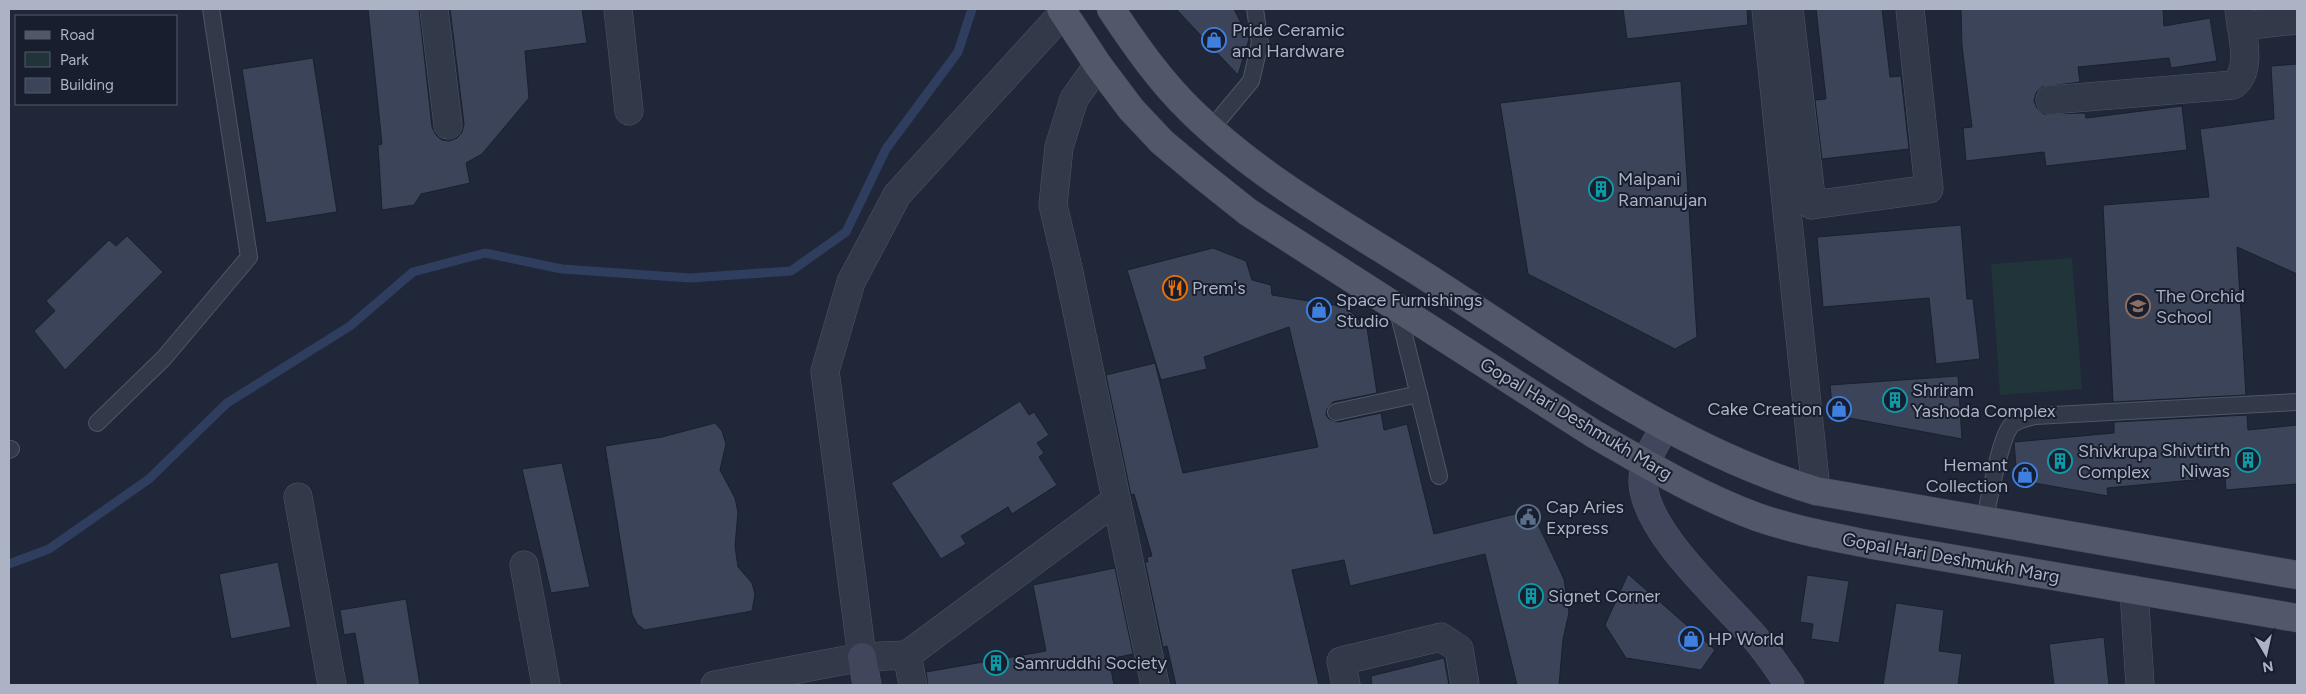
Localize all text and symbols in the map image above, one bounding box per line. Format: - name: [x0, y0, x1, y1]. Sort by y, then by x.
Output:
- legend: [15, 15, 178, 105]
- place label: Pride Ceramic and Hardware: [1232, 19, 1345, 62]
- text: Road: [60, 26, 95, 44]
- shop icon: Pride Ceramic and Hardware: [1201, 27, 1227, 53]
- text: Park: [60, 51, 89, 69]
- text: Building: [60, 76, 114, 94]
- place label: Malpani Ramanujan: [1618, 168, 1707, 211]
- building icon: Malpani Ramanujan: [1588, 176, 1614, 202]
- restaurant icon: Prem's: [1162, 275, 1188, 301]
- place label: Prem's: [1192, 277, 1246, 299]
- place label: The Orchid School: [2156, 285, 2245, 328]
- place label: Space Furnishings Studio: [1336, 289, 1482, 332]
- school or university icon: The Orchid School: [2125, 293, 2151, 319]
- shop icon: Space Furnishings Studio: [1306, 297, 1332, 323]
- street label: Gopal Hari Deshmukh Marg: [1476, 353, 1676, 485]
- place label: Shriram Yashoda Complex: [1912, 379, 2056, 422]
- building icon: Shriram Yashoda Complex: [1882, 387, 1908, 413]
- shop icon: Cake Creation: [1826, 396, 1852, 422]
- place label: Cake Creation: [1707, 398, 1822, 420]
- place label: Shivtirth Niwas: [2161, 439, 2230, 482]
- place label: Shivkrupa Complex: [2078, 440, 2157, 483]
- building icon: Shivtirth Niwas: [2235, 447, 2261, 473]
- building icon: Shivkrupa Complex: [2047, 448, 2073, 474]
- place label: Hemant Collection: [1926, 454, 2008, 497]
- shop icon: Hemant Collection: [2012, 462, 2038, 488]
- place label: Cap Aries Express: [1546, 496, 1624, 539]
- public building icon: Cap Aries Express: [1515, 504, 1541, 530]
- street label: Gopal Hari Deshmukh Marg: [1841, 528, 2061, 588]
- building icon: Signet Corner: [1518, 583, 1544, 609]
- place label: Signet Corner: [1548, 585, 1660, 607]
- shop icon: HP World: [1678, 626, 1704, 652]
- place label: HP World: [1708, 628, 1784, 650]
- north arrow: [2241, 629, 2291, 679]
- building icon: Samruddhi Society: [983, 650, 1009, 676]
- place label: Samruddhi Society: [1014, 652, 1167, 674]
- text: N: [2261, 657, 2275, 676]

